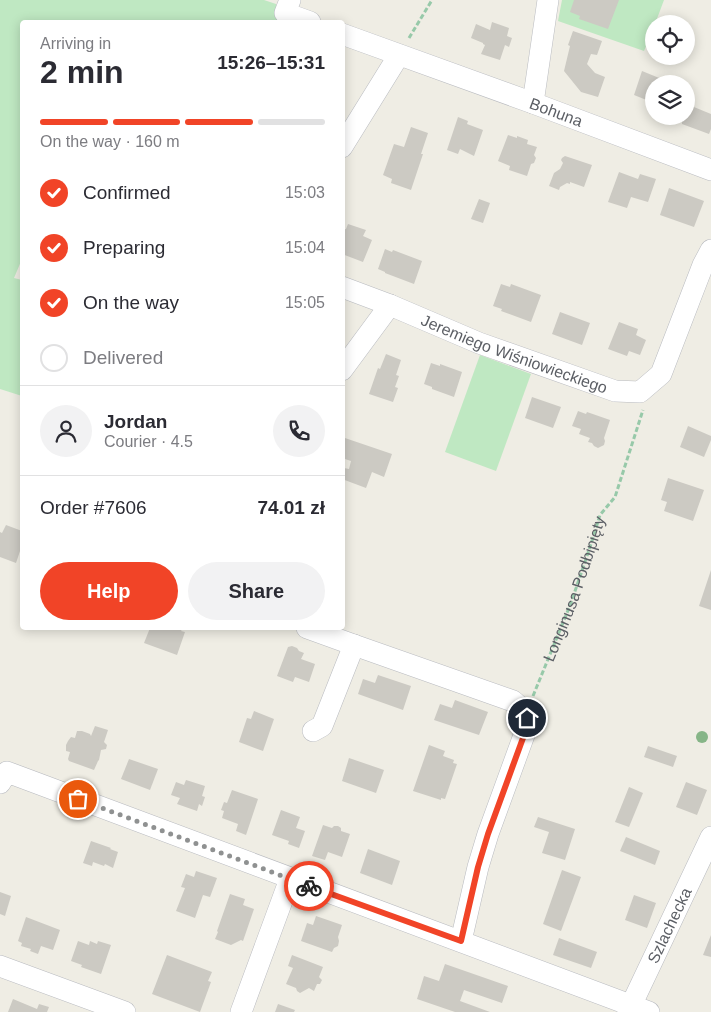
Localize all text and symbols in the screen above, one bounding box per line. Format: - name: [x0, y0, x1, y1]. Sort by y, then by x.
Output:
- map controls: [645, 15, 695, 125]
- button: locate: [645, 15, 695, 65]
- text: Arriving in: [40, 35, 111, 52]
- text: 15:26–15:31: [217, 52, 325, 73]
- text: 2 min: [40, 54, 124, 90]
- button: layers: [645, 75, 695, 125]
- street label: Bohuna: [527, 94, 585, 129]
- text: On the way · 160 m: [40, 133, 180, 150]
- icon: check: [40, 179, 68, 207]
- text: Confirmed: [83, 182, 171, 203]
- text: 15:03: [285, 184, 325, 201]
- icon: check: [40, 234, 68, 262]
- text: Preparing: [83, 237, 165, 258]
- text: 15:04: [285, 239, 325, 256]
- icon: check: [40, 289, 68, 317]
- text: On the way: [83, 292, 179, 313]
- text: 15:05: [285, 294, 325, 311]
- street label: Jeremiego Wiśniowieckiego: [419, 311, 610, 396]
- text: Delivered: [83, 347, 163, 368]
- button: person: [40, 405, 92, 457]
- button: phone: [273, 405, 325, 457]
- text: Jordan: [104, 411, 167, 432]
- text: Courier · 4.5: [104, 433, 193, 450]
- text: Order #7606: [40, 497, 147, 518]
- text: 74.01 zł: [257, 497, 325, 518]
- street label: Longinusa Podbipięty: [540, 514, 608, 664]
- button: Help: [40, 562, 178, 620]
- button: Share: [188, 562, 325, 620]
- pin: [506, 697, 548, 739]
- icon: home: [513, 704, 541, 732]
- pin: [57, 778, 99, 820]
- icon: bag: [64, 785, 92, 813]
- courier: [284, 861, 334, 911]
- icon: bike: [295, 872, 323, 900]
- street label: Szlachecka: [644, 885, 694, 966]

